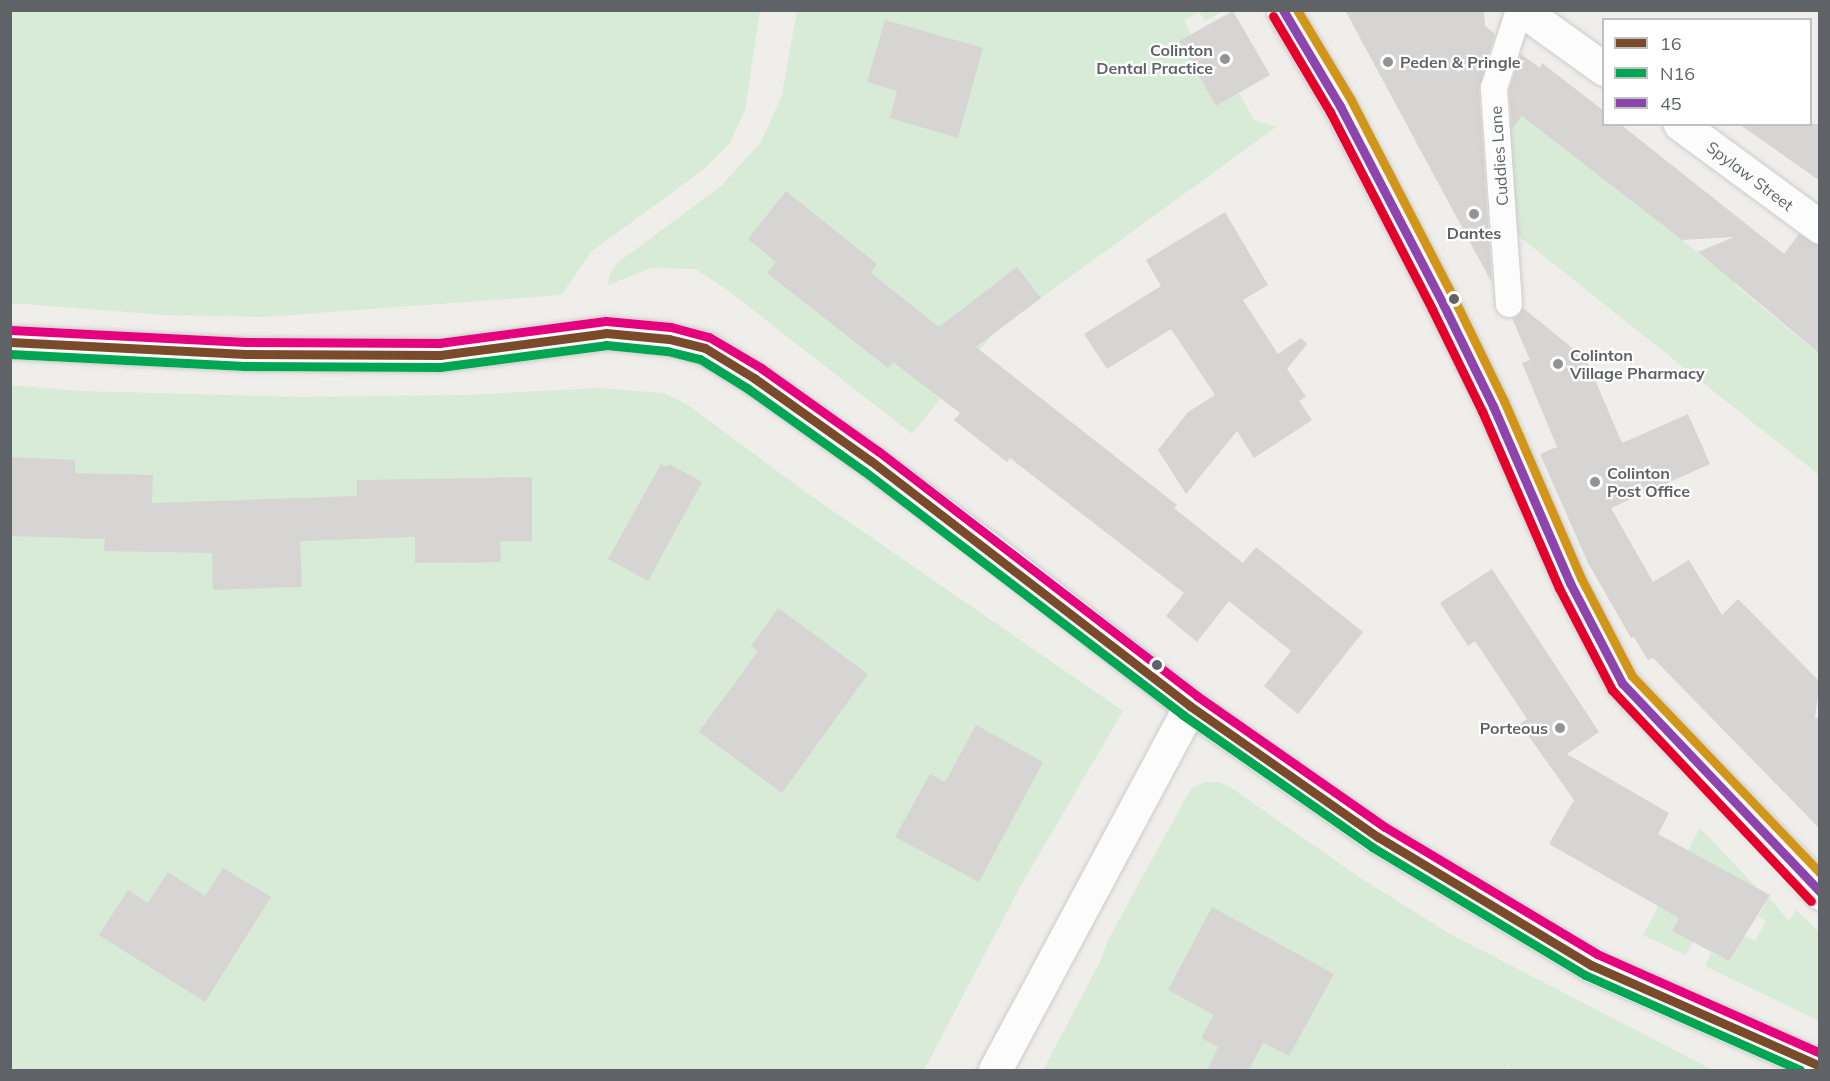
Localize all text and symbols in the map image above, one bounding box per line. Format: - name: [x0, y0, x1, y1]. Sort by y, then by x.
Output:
- legend: [1602, 18, 1812, 126]
- text: 16: [1660, 32, 1682, 55]
- place label: Colinton Dental Practice: [1096, 40, 1213, 78]
- marker: Colinton Dental Practice: [1218, 52, 1232, 66]
- place label: Peden & Pringle: [1400, 52, 1521, 72]
- marker: Peden & Pringle: [1381, 55, 1395, 69]
- text: N16: [1660, 62, 1695, 85]
- text: 45: [1660, 92, 1682, 115]
- street label: Cuddies Lane: [1486, 105, 1512, 207]
- street label: Spylaw Street: [1703, 137, 1797, 215]
- marker: Dantes: [1467, 207, 1481, 221]
- place label: Dantes: [1447, 223, 1501, 243]
- unlabelled marker: [1448, 293, 1460, 305]
- place label: Colinton Village Pharmacy: [1570, 345, 1705, 383]
- marker: Colinton Village Pharmacy: [1551, 357, 1565, 371]
- place label: Colinton Post Office: [1607, 463, 1690, 501]
- marker: Colinton Post Office: [1588, 475, 1602, 489]
- unlabelled marker: [1151, 659, 1163, 671]
- place label: Porteous: [1480, 718, 1548, 738]
- marker: Porteous: [1553, 721, 1567, 735]

